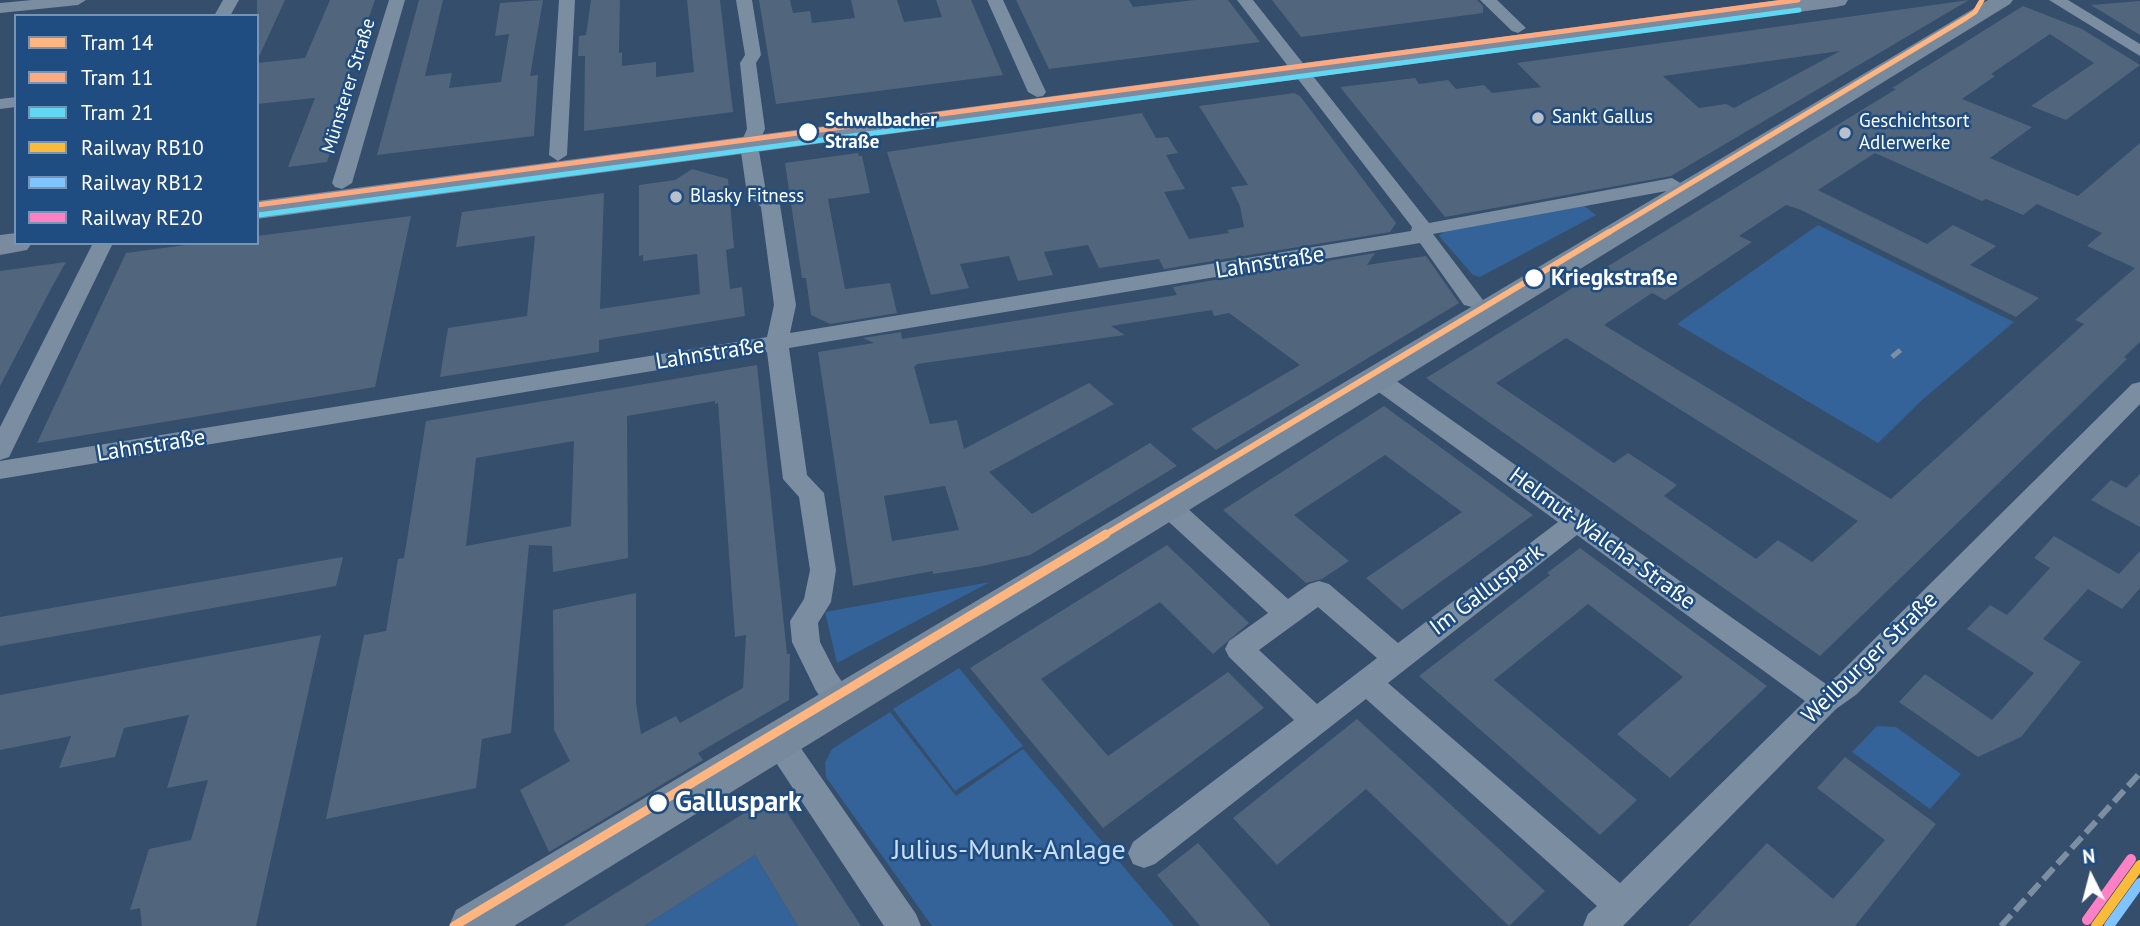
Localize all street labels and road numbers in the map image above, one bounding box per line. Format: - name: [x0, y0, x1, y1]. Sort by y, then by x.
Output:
- street label: Münsterer Straße: [318, 15, 380, 157]
- street label: Lahnstraße: [1214, 241, 1326, 285]
- street label: Lahnstraße: [654, 332, 766, 376]
- street label: Lahnstraße: [95, 424, 207, 468]
- street label: Helmut-Walcha-Straße: [1503, 462, 1701, 616]
- street label: Im Galluspark: [1425, 538, 1549, 642]
- street label: Weilburger Straße: [1796, 586, 1944, 730]

